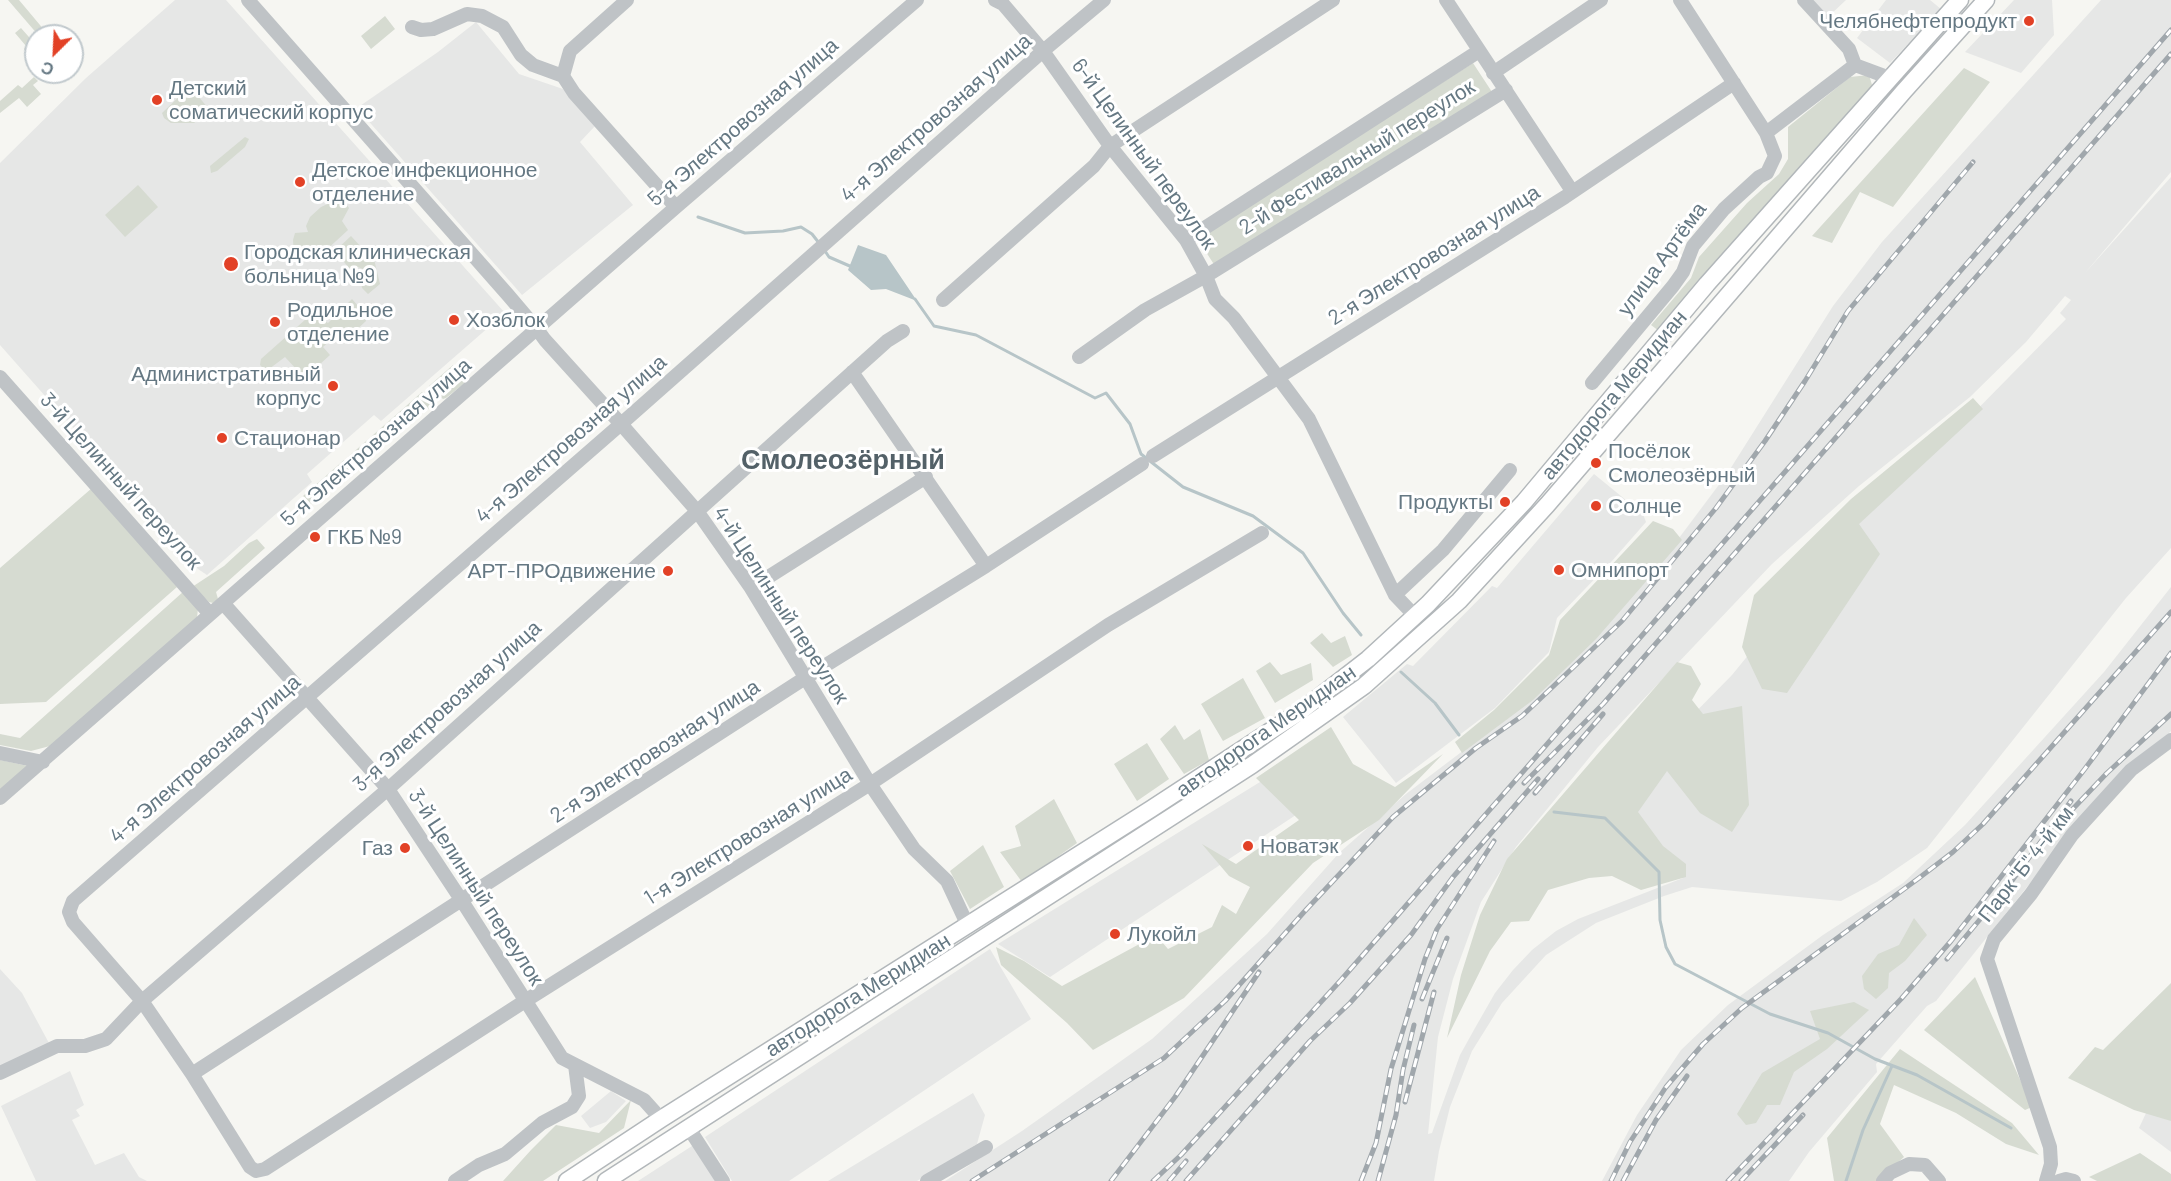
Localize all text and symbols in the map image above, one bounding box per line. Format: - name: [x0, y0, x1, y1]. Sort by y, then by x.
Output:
- place label: Челябнефтепродукт: [1819, 8, 2017, 34]
- marker: Челябнефтепродукт: [2022, 14, 2036, 28]
- north arrow: [24, 24, 84, 84]
- street label: 4-я Электровозная улица: [835, 28, 1037, 208]
- street label: 5-я Электровозная улица: [643, 32, 843, 212]
- street label: 6-й Целинный переулок: [1066, 54, 1222, 254]
- text: С: [38, 58, 56, 80]
- street label: 2-й Фестивальный переулок: [1235, 74, 1479, 240]
- place label: Детский соматический корпус: [169, 75, 373, 125]
- marker: Детский соматический корпус: [150, 93, 164, 107]
- place label: Детское инфекционное отделение: [312, 157, 538, 207]
- marker: Детское инфекционное отделение: [293, 175, 307, 189]
- street label: 2-я Электровозная улица: [1324, 180, 1544, 330]
- street label: улица Артёма: [1612, 197, 1712, 321]
- place label: Городская клиническая больница №9: [244, 239, 471, 289]
- marker: Городская клиническая больница №9: [222, 255, 240, 273]
- place label: Родильное отделение: [287, 297, 393, 347]
- street label: автодорога Меридиан: [1536, 305, 1692, 485]
- place label: Хозблок: [466, 307, 545, 333]
- marker: Хозблок: [447, 313, 461, 327]
- marker: Родильное отделение: [268, 315, 282, 329]
- street label: 4-я Электровозная улица: [470, 349, 672, 529]
- street label: 5-я Электровозная улица: [276, 352, 476, 532]
- place label: Административный корпус: [131, 361, 321, 411]
- marker: Административный корпус: [326, 379, 340, 393]
- street label: 3-й Целинный переулок: [35, 387, 207, 575]
- place label: Стационар: [234, 425, 341, 451]
- marker: Стационар: [215, 431, 229, 445]
- place label: Посёлок Смолеозёрный: [1608, 438, 1756, 488]
- district label: Смолеозёрный: [741, 444, 945, 476]
- marker: Посёлок Смолеозёрный: [1589, 456, 1603, 470]
- place label: Продукты: [1398, 489, 1493, 515]
- place label: Солнце: [1608, 493, 1682, 519]
- marker: Продукты: [1498, 495, 1512, 509]
- marker: Солнце: [1589, 499, 1603, 513]
- street label: 4-й Целинный переулок: [708, 502, 854, 708]
- place label: ГКБ №9: [327, 524, 402, 550]
- marker: ГКБ №9: [308, 530, 322, 544]
- place label: Омнипорт: [1571, 557, 1669, 583]
- place label: АРТ-ПРОдвижение: [467, 558, 656, 584]
- marker: Омнипорт: [1552, 563, 1566, 577]
- marker: АРТ-ПРОдвижение: [661, 564, 675, 578]
- street label: 3-я Электровозная улица: [348, 615, 546, 797]
- street label: автодорога Меридиан: [1171, 659, 1361, 803]
- street label: 4-я Электровозная улица: [104, 669, 306, 849]
- street label: 2-я Электровозная улица: [546, 674, 764, 828]
- street label: 1-я Электровозная улица: [639, 762, 857, 910]
- street label: 3-й Целинный переулок: [403, 784, 549, 990]
- street label: Парк "Б" 4-й км: [1973, 801, 2079, 927]
- place label: Новатэк: [1260, 833, 1339, 859]
- place label: Газ: [362, 835, 393, 861]
- marker: Новатэк: [1241, 839, 1255, 853]
- marker: Газ: [398, 841, 412, 855]
- place label: Лукойл: [1127, 921, 1197, 947]
- marker: Лукойл: [1108, 927, 1122, 941]
- street label: автодорога Меридиан: [761, 928, 955, 1062]

